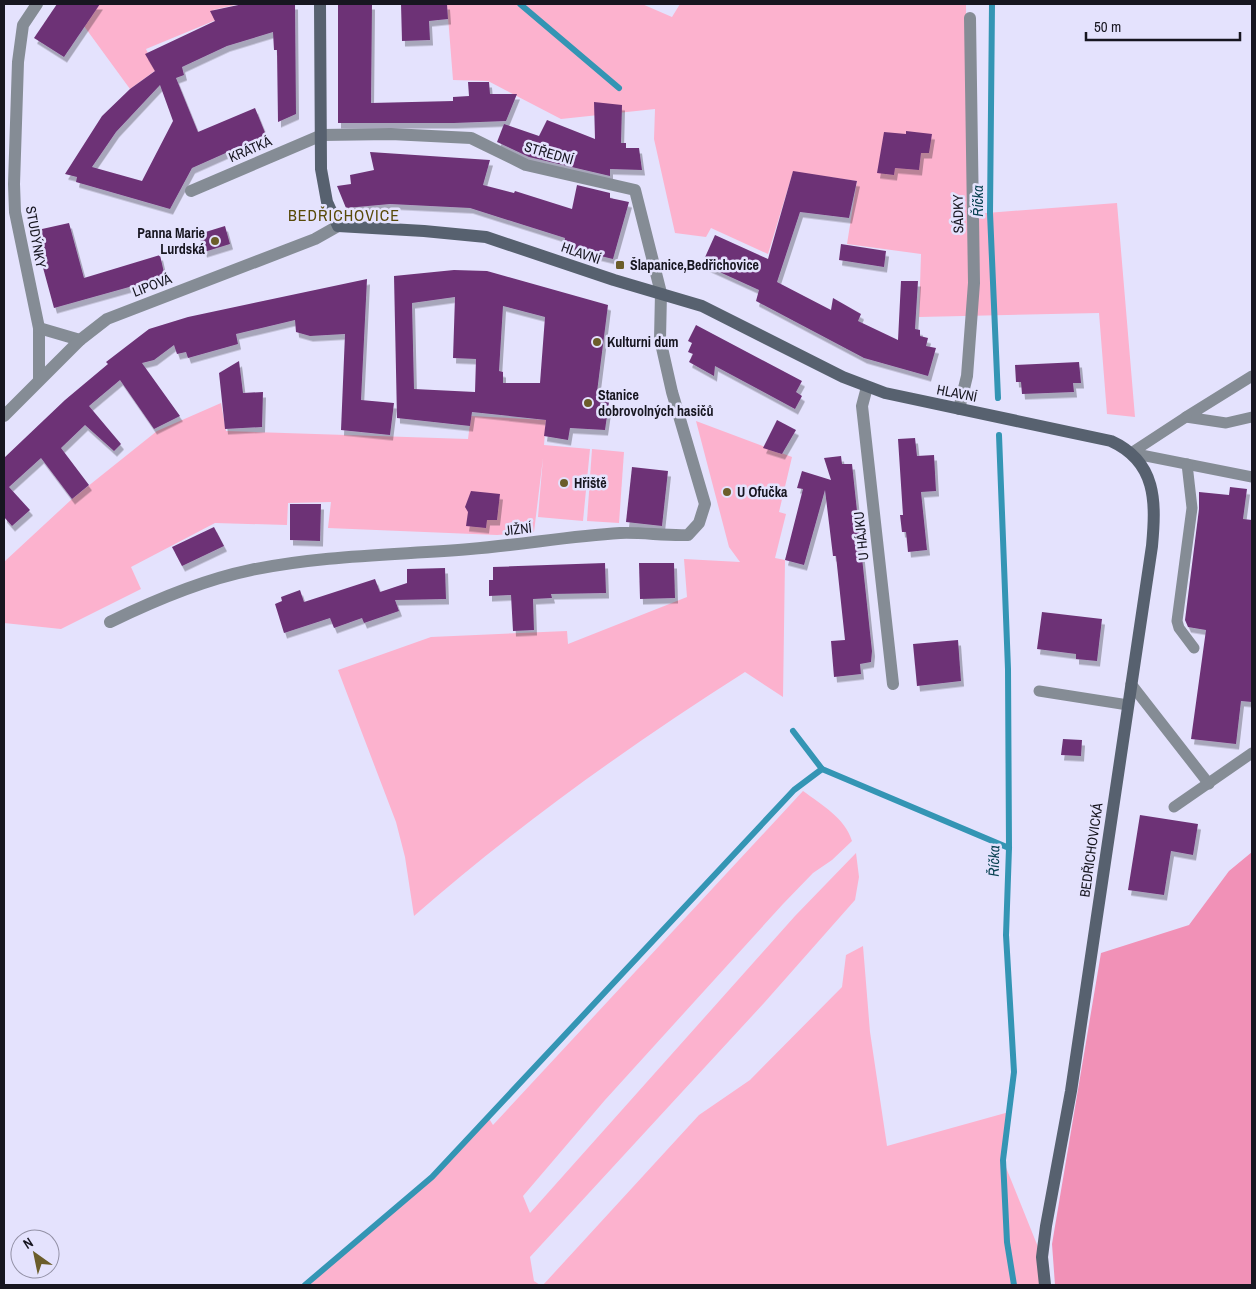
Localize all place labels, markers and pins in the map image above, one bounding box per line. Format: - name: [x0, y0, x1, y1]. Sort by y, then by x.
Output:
- place label: Panna Marie Lurdská: [137, 224, 206, 258]
- marker: Panna Marie Lurdská: [209, 235, 221, 247]
- place label: Šlapanice,Bedřichovice: [630, 256, 759, 274]
- marker: Šlapanice,Bedřichovice: [614, 259, 626, 271]
- place label: Kulturni dum: [607, 333, 678, 351]
- marker: Kulturni dum: [591, 336, 603, 348]
- place label: Stanice dobrovolných hasičů: [598, 386, 713, 420]
- marker: Stanice dobrovolných hasičů: [582, 397, 594, 409]
- place label: Hřiště: [574, 474, 607, 492]
- marker: Hřiště: [558, 477, 570, 489]
- place label: U Ofučka: [737, 483, 788, 501]
- marker: U Ofučka: [721, 486, 733, 498]

